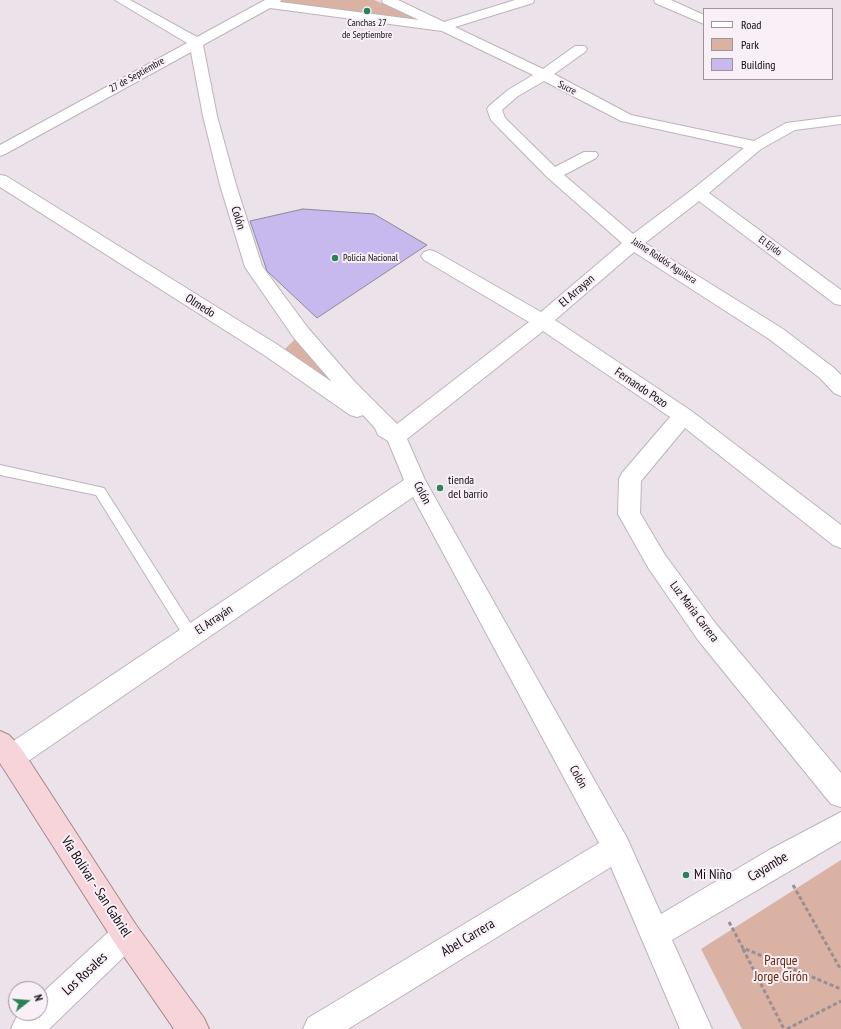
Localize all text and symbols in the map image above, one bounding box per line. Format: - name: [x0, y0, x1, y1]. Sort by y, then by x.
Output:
- marker: Canchas 27 de Septiembre: [362, 6, 372, 16]
- legend: [703, 8, 833, 80]
- place label: Canchas 27 de Septiembre: [342, 17, 392, 40]
- text: Road: [741, 17, 761, 32]
- text: Park: [741, 37, 759, 52]
- street label: 27 de Septiembre: [107, 55, 167, 95]
- text: Building: [741, 57, 776, 72]
- street label: Sucre: [556, 78, 578, 98]
- street label: Colón: [228, 205, 248, 231]
- street label: El Ejido: [756, 234, 784, 258]
- street label: Jaime Roldós Aguilera: [629, 235, 699, 287]
- place label: Policia Nacional: [343, 252, 398, 264]
- marker: Policia Nacional: [330, 253, 340, 263]
- street label: El Arrayan: [556, 272, 598, 310]
- street label: Olmedo: [182, 291, 218, 321]
- street label: Fernando Pozo: [612, 365, 670, 411]
- place label: tienda del barrio: [448, 474, 488, 502]
- street label: Colón: [410, 479, 434, 507]
- marker: tienda del barrio: [435, 483, 445, 493]
- street label: Luz María Carrera: [666, 579, 722, 645]
- street label: El Arrayán: [193, 602, 235, 638]
- street label: Colón: [566, 763, 590, 791]
- street label: Vía Bolívar - San Gabriel: [57, 834, 135, 940]
- street label: Cayambe: [745, 849, 791, 885]
- place label: Mi Niño: [694, 867, 732, 883]
- marker: Mi Niño: [681, 870, 691, 880]
- street label: Abel Carrera: [438, 915, 498, 961]
- street label: Los Rosales: [59, 949, 111, 999]
- park label: Parque Jorge Girón: [754, 953, 808, 986]
- north arrow: [8, 981, 48, 1021]
- text: N: [31, 993, 46, 1003]

